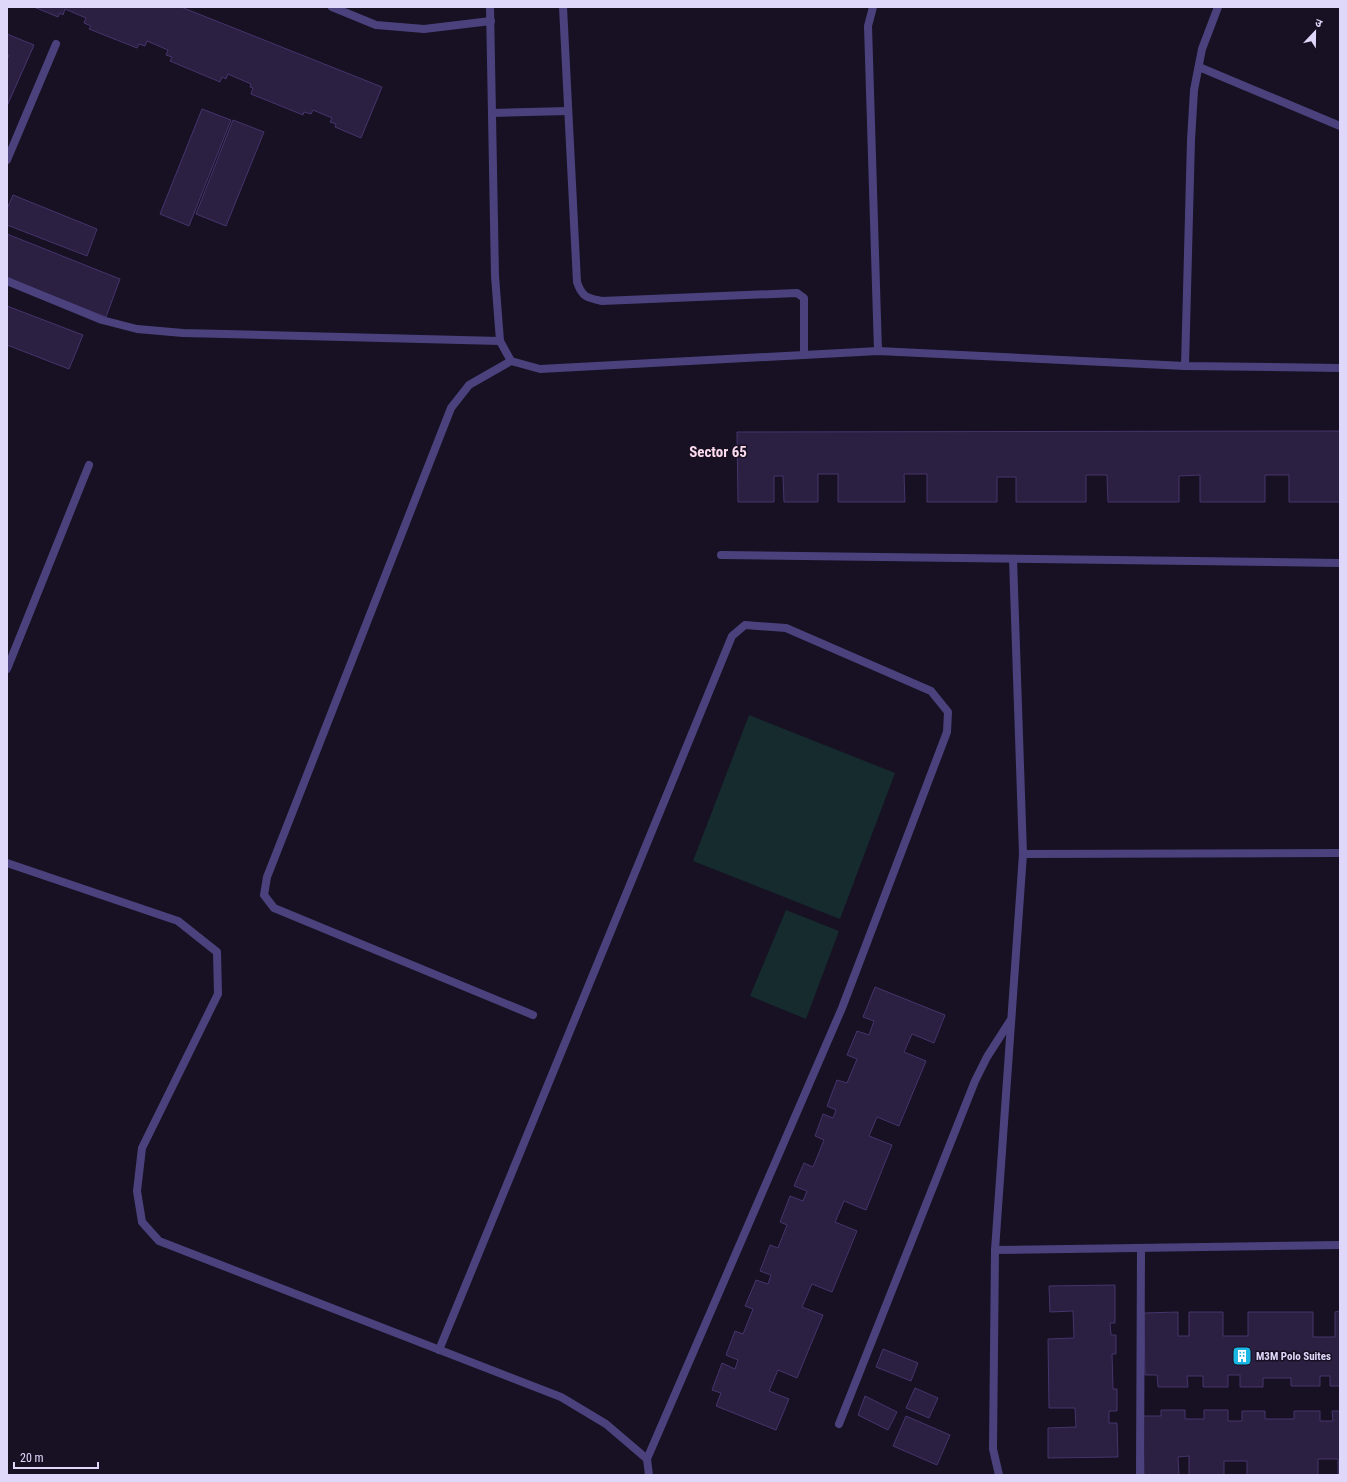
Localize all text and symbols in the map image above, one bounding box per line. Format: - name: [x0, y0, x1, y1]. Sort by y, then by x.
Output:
- north arrow: [1295, 12, 1335, 52]
- text: उ: [1313, 16, 1324, 31]
- district label: Sector 65: [689, 443, 747, 461]
- building icon: M3M Polo Suites: [1231, 1345, 1253, 1367]
- place label: M3M Polo Suites: [1256, 1350, 1331, 1363]
- scale bar: [14, 1444, 98, 1470]
- text: 20 m: [20, 1451, 44, 1465]

